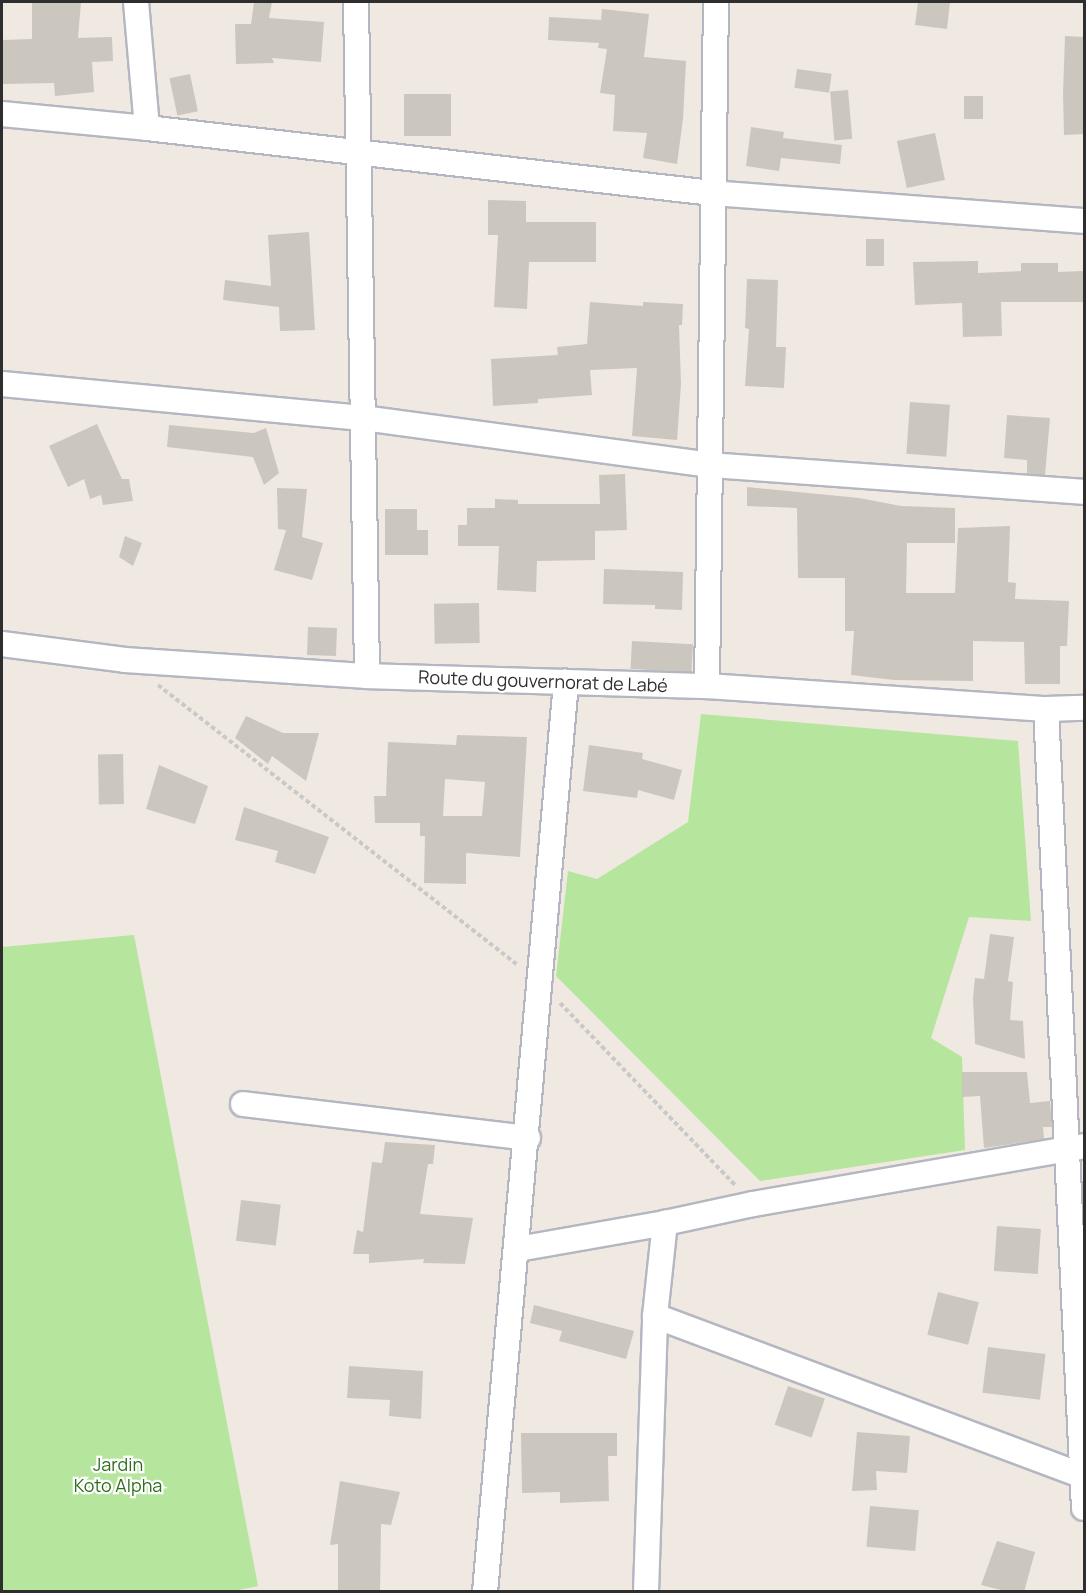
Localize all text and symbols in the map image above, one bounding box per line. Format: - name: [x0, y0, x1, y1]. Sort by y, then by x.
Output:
- street label: Route du gouvernorat de Labé: [418, 666, 668, 696]
- park label: Jardin Koto Alpha: [74, 1454, 162, 1496]

